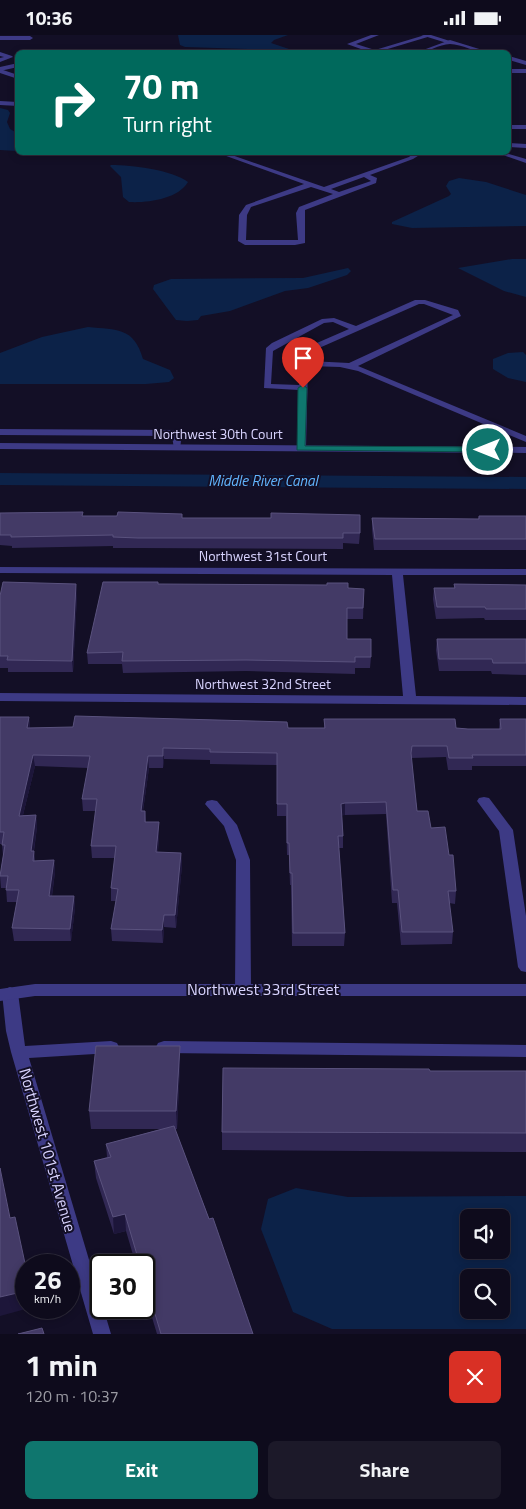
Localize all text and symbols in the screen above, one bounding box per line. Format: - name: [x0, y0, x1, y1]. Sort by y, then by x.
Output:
- text: 10:36: [25, 3, 72, 32]
- text: 70 m: [123, 59, 199, 113]
- icon: right: [40, 70, 105, 135]
- text: Turn right: [123, 107, 212, 141]
- pin: [282, 337, 324, 388]
- icon: arrive: [289, 344, 317, 372]
- street label: Northwest 30th Court: [153, 423, 283, 444]
- position arrow: [461, 423, 513, 475]
- water label: Middle River Canal: [208, 469, 320, 492]
- street label: Northwest 31st Court: [199, 545, 327, 566]
- street label: Northwest 32nd Street: [195, 673, 331, 694]
- street label: Northwest 33rd Street: [187, 977, 339, 1001]
- street label: Northwest 101st Avenue: [13, 1065, 83, 1235]
- map controls: [460, 1209, 510, 1319]
- button: sound: [460, 1209, 510, 1259]
- speed limit sign: 30: [90, 1254, 155, 1319]
- text: 26: [33, 1261, 62, 1299]
- button: search: [460, 1269, 510, 1319]
- text: km/h: [34, 1289, 61, 1308]
- text: 1 min: [25, 1342, 98, 1388]
- button: close: [449, 1351, 501, 1403]
- text: 120 m · 10:37: [25, 1384, 119, 1408]
- button: Exit: [25, 1441, 258, 1499]
- button: Share: [268, 1441, 501, 1499]

